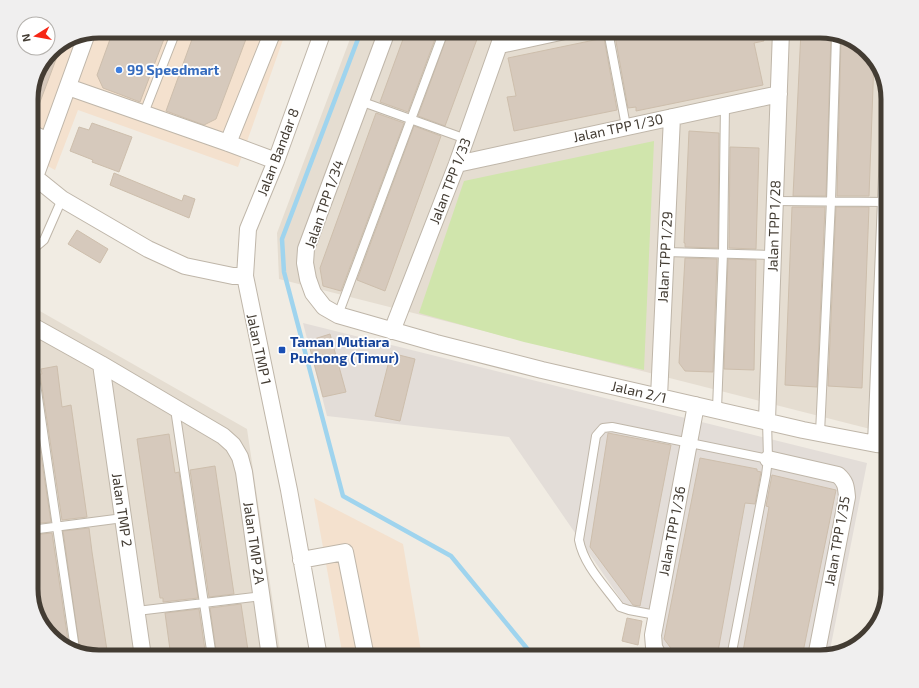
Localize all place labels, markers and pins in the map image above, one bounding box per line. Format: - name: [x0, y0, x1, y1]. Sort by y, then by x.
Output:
- place label: 99 Speedmart: [127, 61, 220, 78]
- marker: 99 Speedmart: [114, 65, 124, 75]
- place label: Taman Mutiara Puchong (Timur): [290, 333, 399, 366]
- marker: Taman Mutiara Puchong (Timur): [277, 345, 287, 355]

